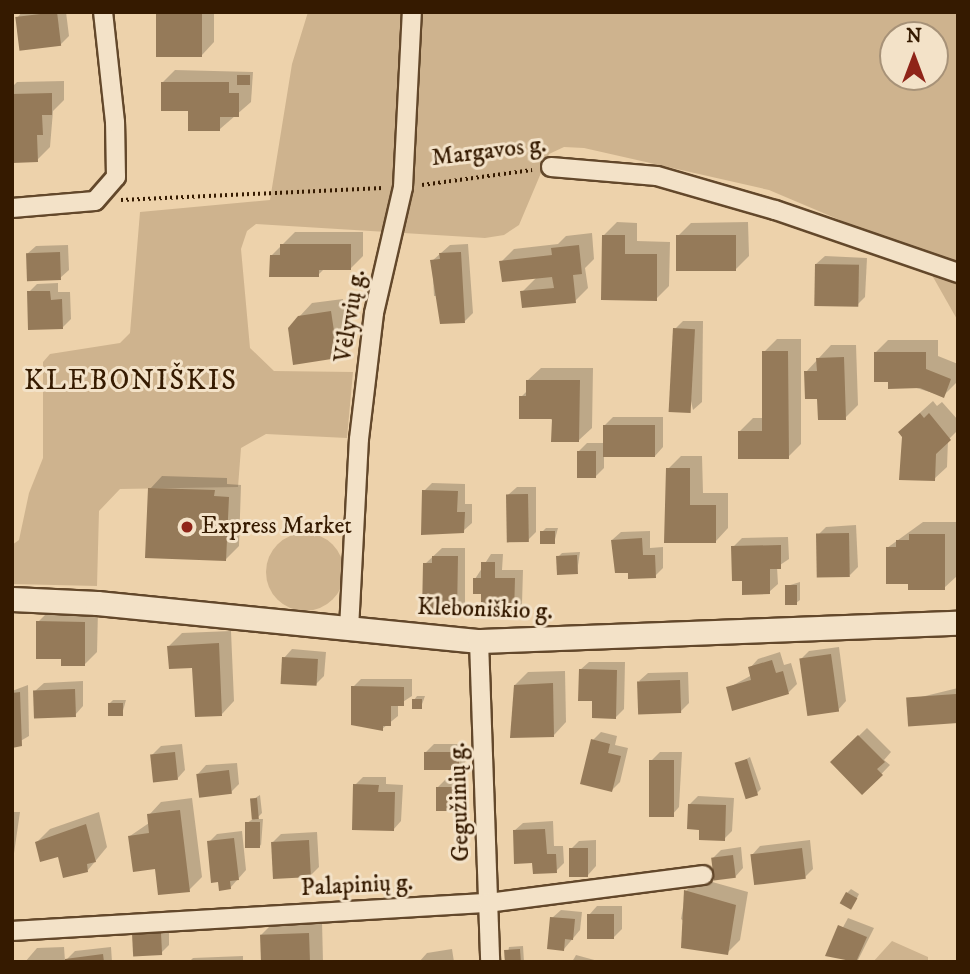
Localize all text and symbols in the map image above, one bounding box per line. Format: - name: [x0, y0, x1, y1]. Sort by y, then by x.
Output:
- north arrow: [879, 21, 949, 91]
- text: N: [906, 25, 922, 48]
- street label: Margavos g.: [430, 131, 548, 173]
- street label: Vėlyvių g.: [329, 267, 373, 365]
- district label: KLEBONIŠKIS: [25, 364, 237, 398]
- place label: Express Market: [201, 513, 352, 541]
- marker: Express Market: [179, 519, 195, 535]
- street label: Kleboniškio g.: [417, 593, 553, 627]
- street label: Gegužinių g.: [444, 742, 476, 862]
- street label: Palapinių g.: [300, 869, 414, 903]

